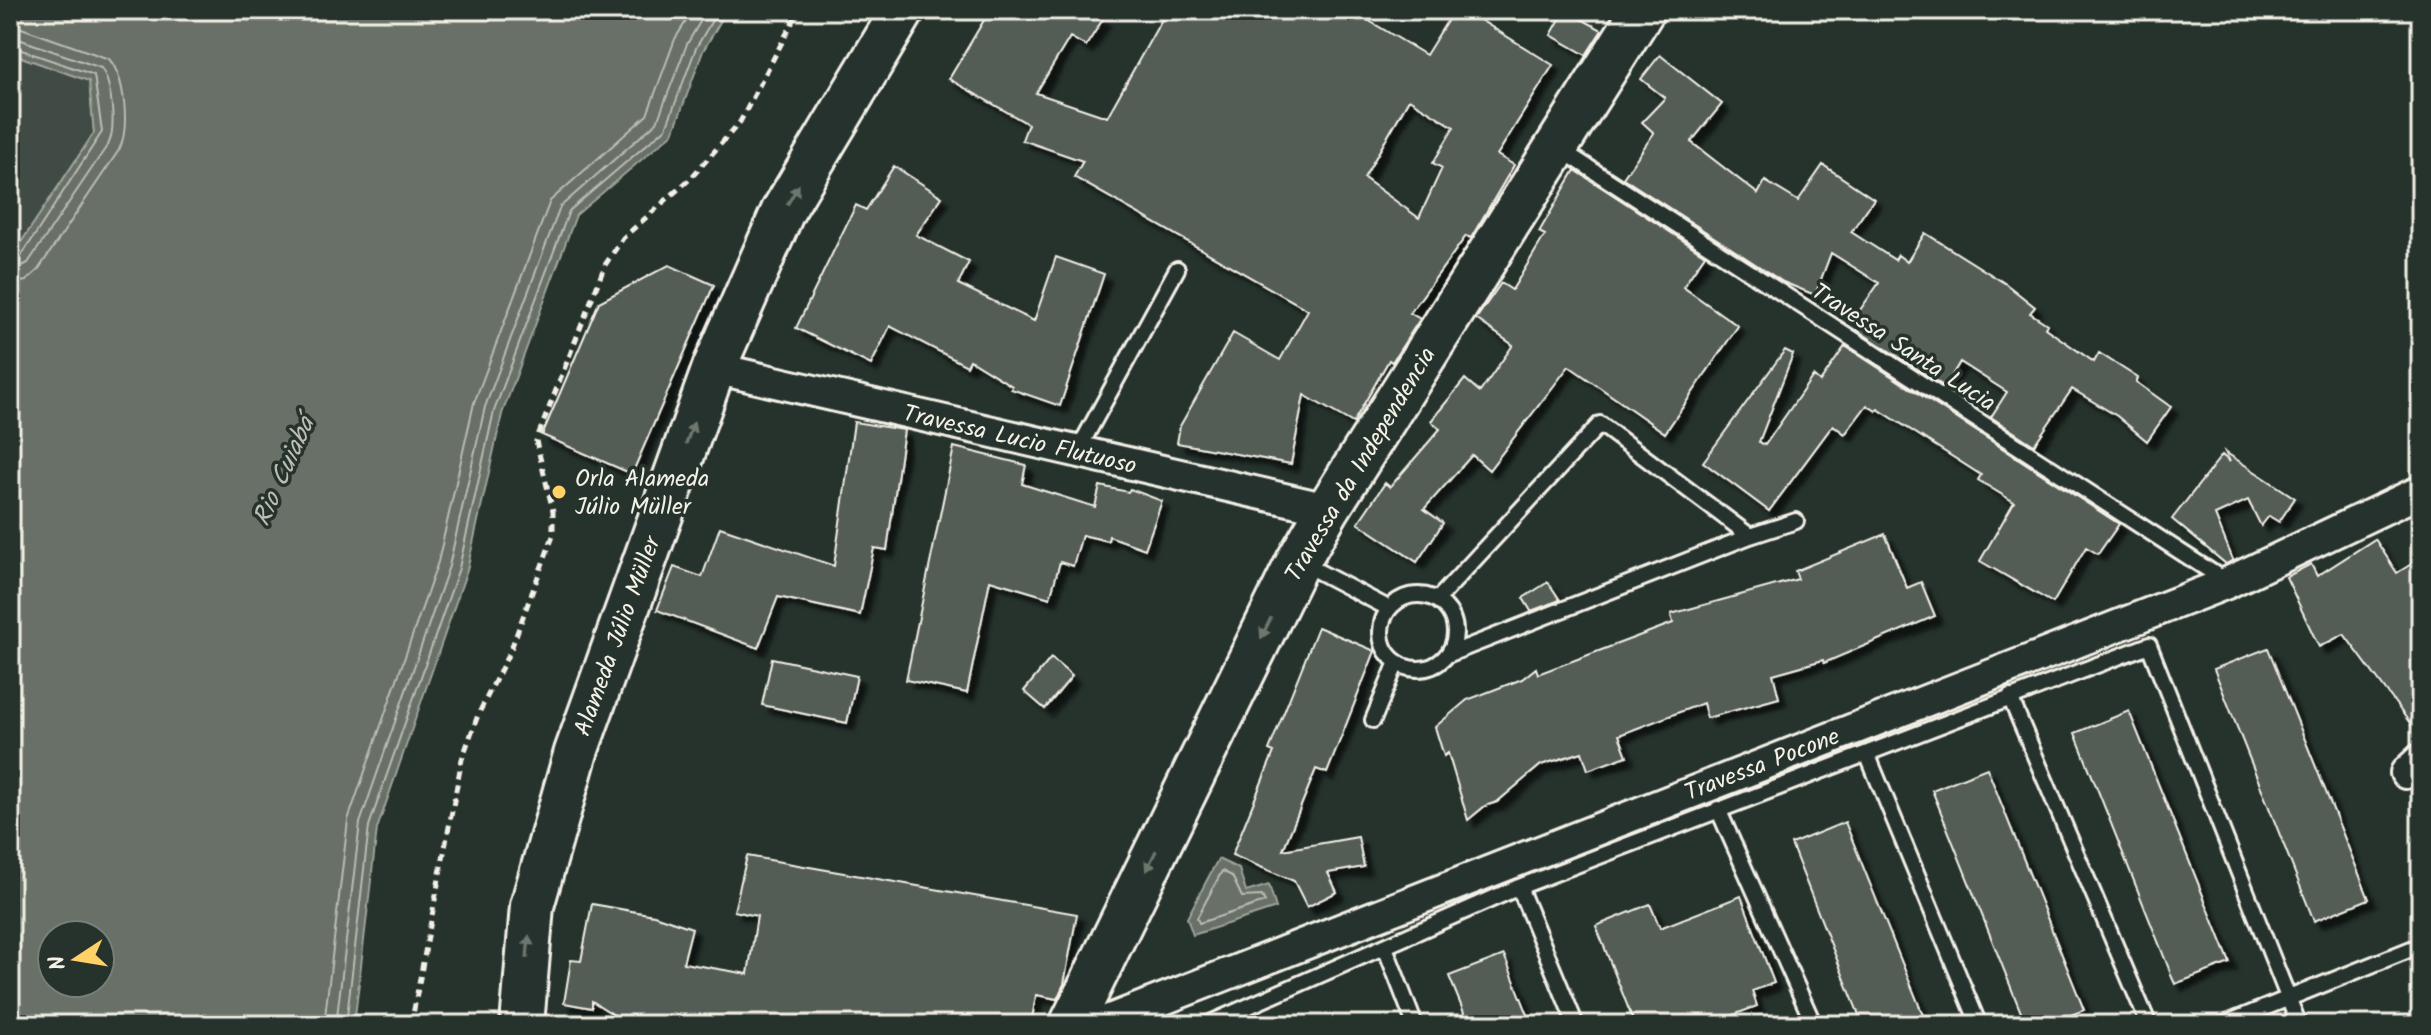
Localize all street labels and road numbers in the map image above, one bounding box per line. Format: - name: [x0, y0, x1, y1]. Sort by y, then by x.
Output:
- street label: Travessa Santa Lucia: [1803, 274, 2003, 423]
- street label: Travessa da Independencia: [1275, 340, 1447, 590]
- street label: Travessa Lucio Flutuoso: [899, 395, 1140, 486]
- street label: Alameda Júlio Müller: [564, 529, 673, 742]
- street label: Travessa Pocone: [1679, 718, 1846, 813]

